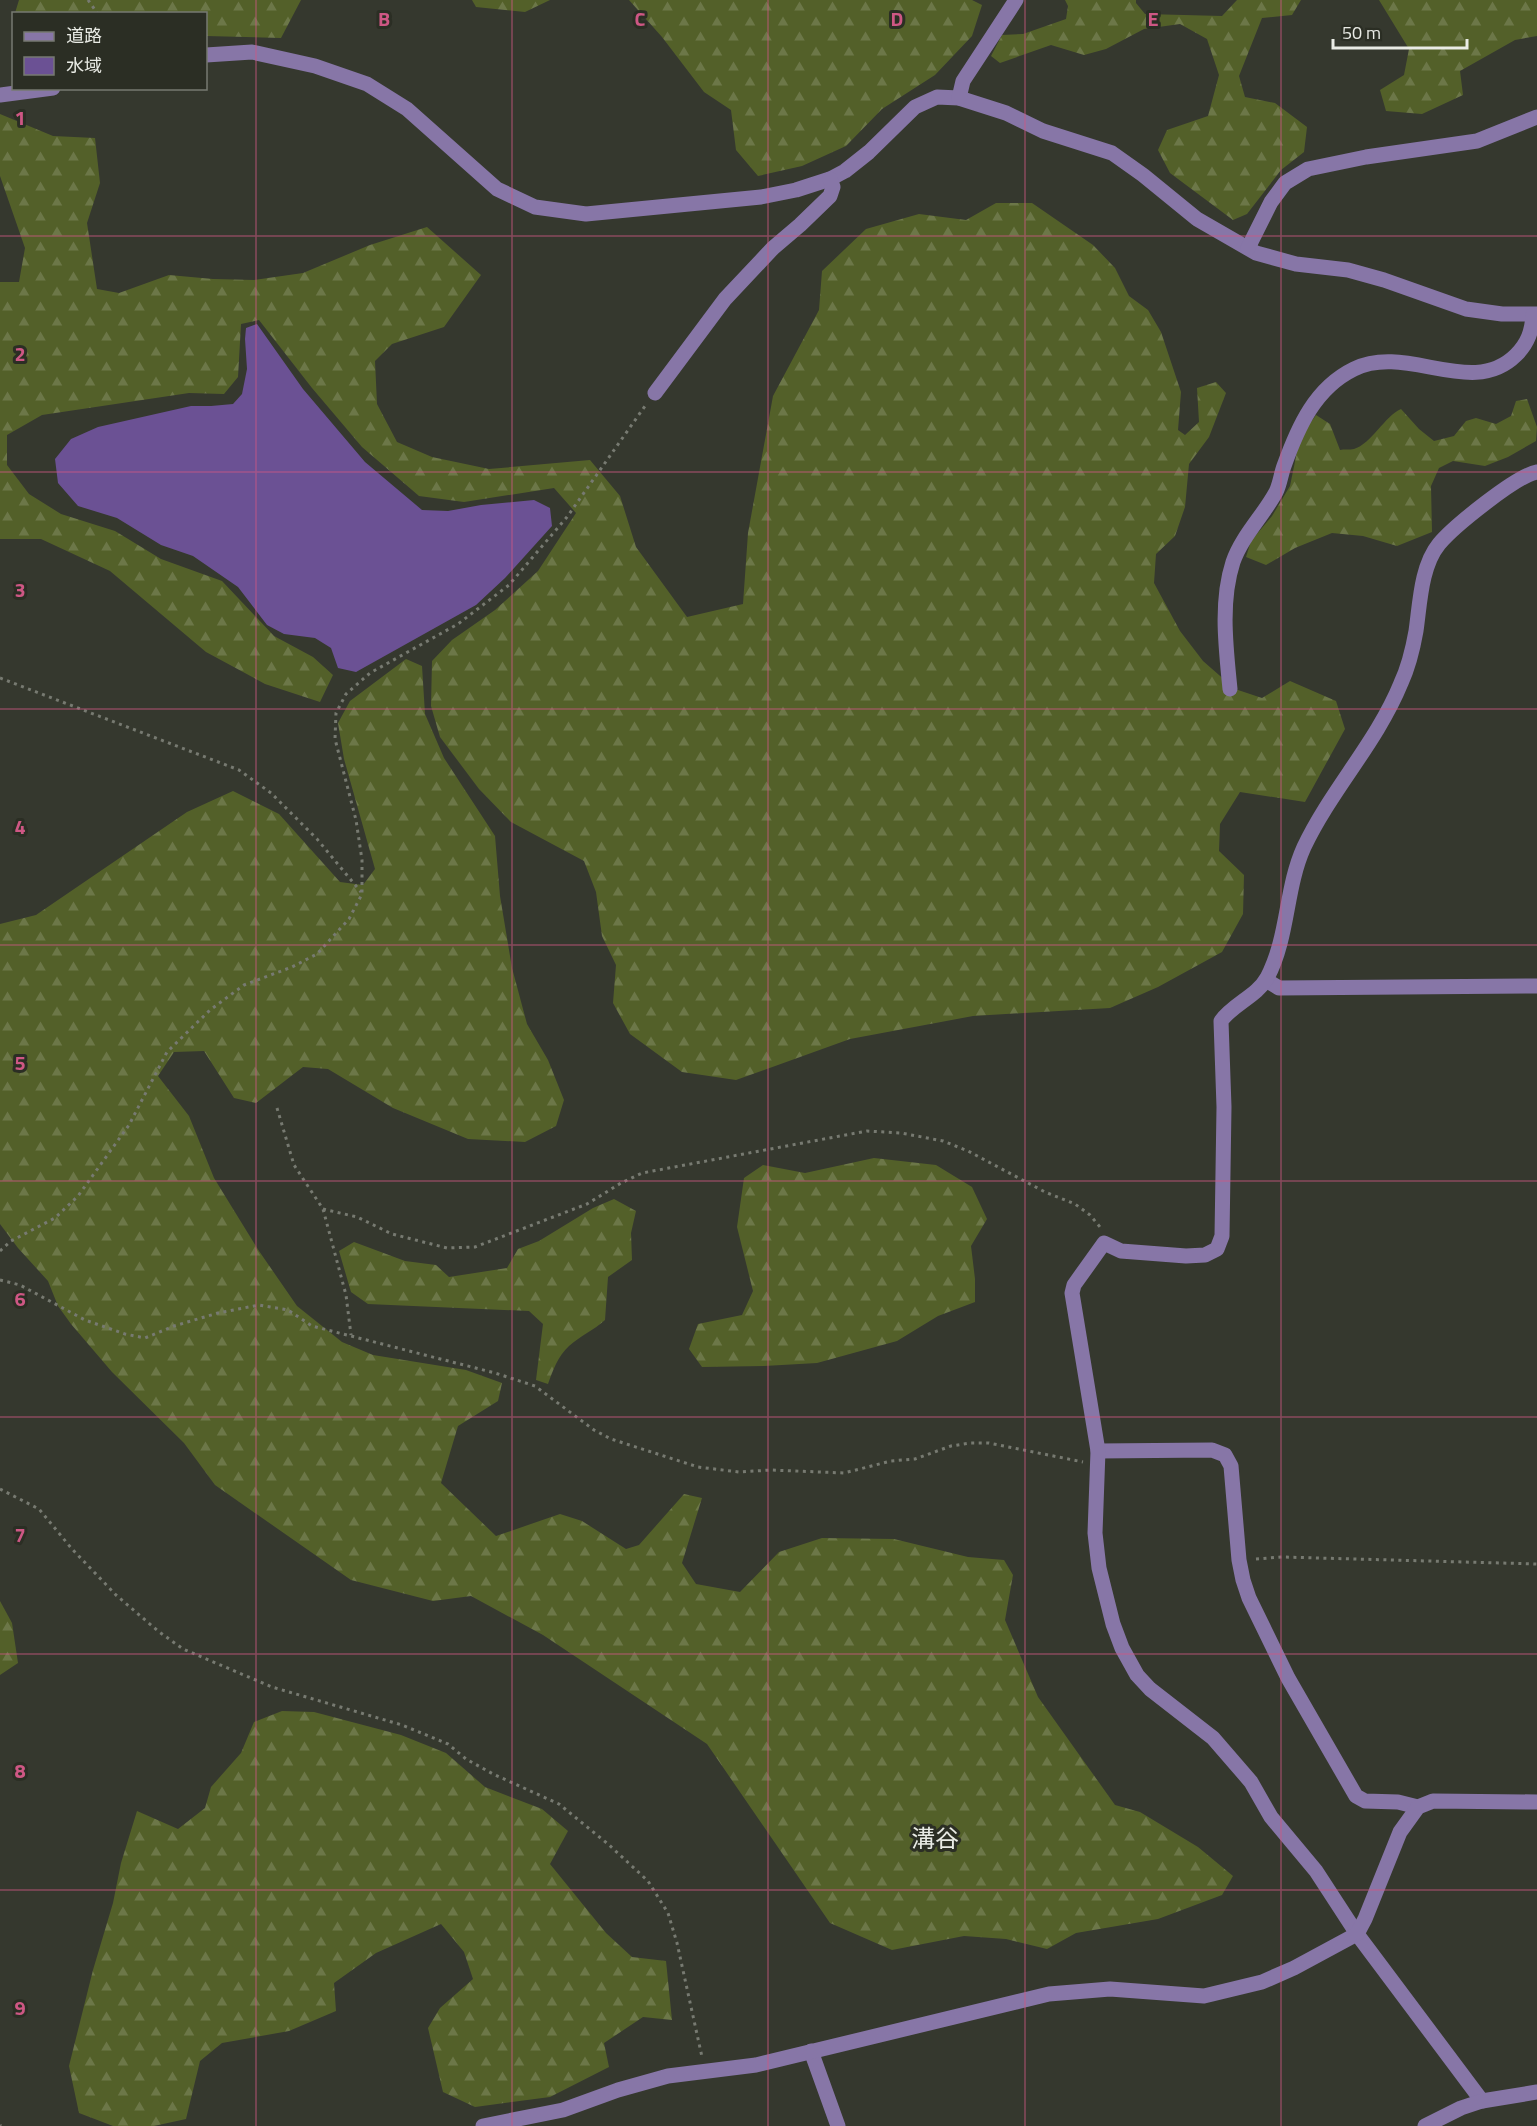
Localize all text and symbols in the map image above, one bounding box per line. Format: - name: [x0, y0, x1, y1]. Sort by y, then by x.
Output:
- text: B: [378, 3, 390, 34]
- text: C: [635, 3, 646, 34]
- text: D: [891, 3, 903, 34]
- text: E: [1147, 3, 1159, 34]
- legend: [12, 12, 207, 90]
- scale bar: [1333, 12, 1466, 50]
- text: 50 m: [1342, 19, 1381, 46]
- text: 道路: [66, 22, 102, 49]
- text: 水域: [66, 52, 102, 79]
- text: 1: [14, 102, 26, 133]
- text: 2: [14, 338, 26, 369]
- text: 3: [14, 574, 26, 605]
- text: 4: [14, 811, 26, 842]
- text: 5: [14, 1047, 26, 1078]
- text: 6: [14, 1283, 26, 1314]
- text: 7: [14, 1519, 26, 1550]
- text: 8: [14, 1755, 26, 1786]
- district label: 溝谷: [911, 1820, 959, 1856]
- text: 9: [14, 1992, 26, 2023]

